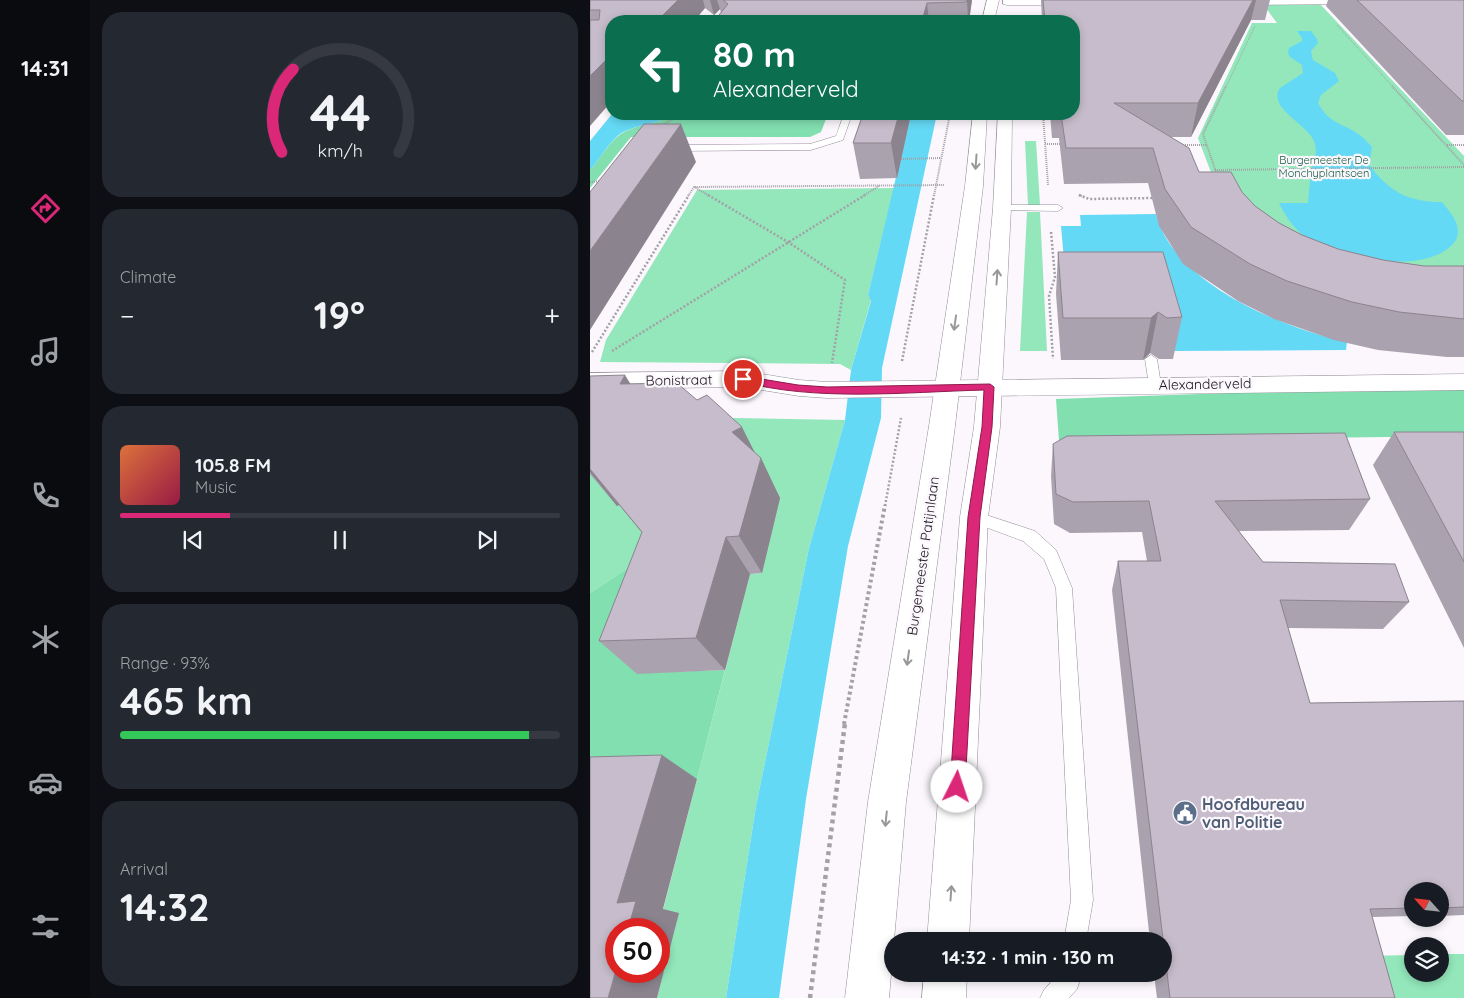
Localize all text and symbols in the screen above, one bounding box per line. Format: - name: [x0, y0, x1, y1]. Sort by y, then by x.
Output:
- text: 80 m: [713, 32, 796, 76]
- icon: left: [630, 35, 695, 100]
- text: 14:31: [21, 54, 69, 82]
- text: Alexanderveld: [713, 75, 859, 103]
- text: 44: [309, 79, 371, 144]
- text: km/h: [317, 139, 363, 161]
- park label: Burgemeester De Monchyplantsoen: [1279, 153, 1369, 180]
- one-way arrow: [971, 154, 981, 170]
- icon: directions: [28, 191, 63, 226]
- text: Climate: [120, 267, 176, 287]
- one-way arrow: [993, 269, 1002, 285]
- text: 19°: [314, 291, 365, 339]
- text: −: [120, 298, 135, 333]
- text: +: [544, 298, 560, 333]
- one-way arrow: [950, 315, 960, 331]
- icon: music: [28, 334, 63, 369]
- pin: [722, 358, 764, 400]
- icon: arrive: [729, 365, 757, 393]
- street label: Bonistraat: [645, 370, 713, 390]
- street label: Alexanderveld: [1159, 374, 1251, 394]
- text: 105.8 FM: [195, 453, 271, 477]
- street label: Burgemeester Patijnlaan: [903, 475, 943, 637]
- text: Music: [195, 477, 237, 497]
- icon: phone: [28, 478, 63, 513]
- icon: previous: [179, 526, 207, 554]
- icon: pause: [326, 526, 354, 554]
- icon: next: [473, 526, 501, 554]
- icon: climate: [28, 622, 63, 657]
- one-way arrow: [903, 649, 913, 665]
- text: Range · 93%: [120, 653, 210, 673]
- text: 465 km: [120, 677, 253, 725]
- position arrow: [930, 760, 982, 812]
- icon: car: [28, 765, 63, 800]
- place label: Hoofdbureau van Politie: [1202, 794, 1305, 832]
- public building icon: Hoofdbureau van Politie: [1172, 800, 1198, 826]
- one-way arrow: [881, 810, 890, 826]
- text: Arrival: [120, 859, 168, 879]
- north arrow: [1404, 882, 1449, 928]
- map controls: [1404, 882, 1449, 982]
- text: 14:32: [120, 883, 210, 931]
- one-way arrow: [946, 885, 955, 901]
- icon: filters: [28, 909, 63, 944]
- speed limit sign: 50: [605, 918, 670, 983]
- button: layers: [1404, 937, 1449, 982]
- text: 14:32 · 1 min · 130 m: [942, 945, 1114, 969]

